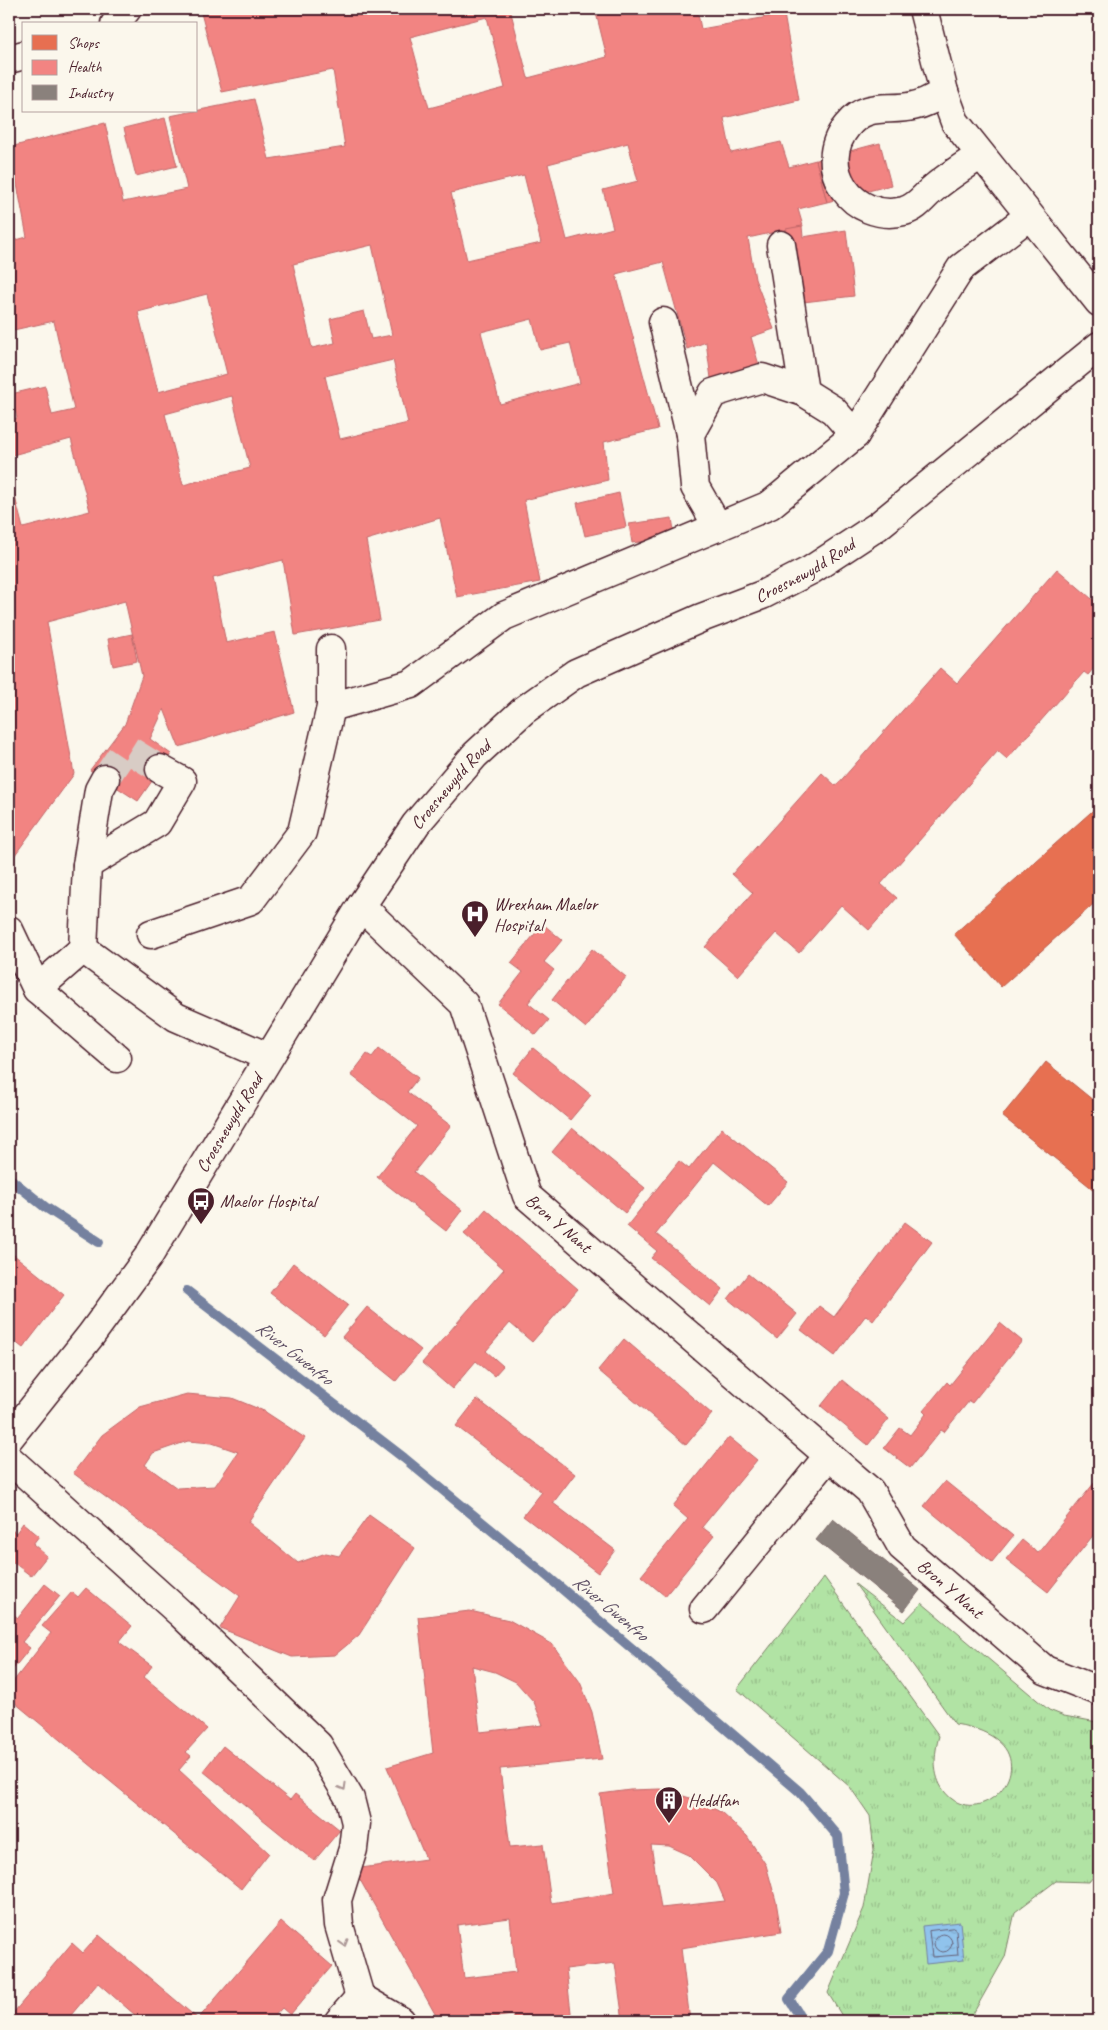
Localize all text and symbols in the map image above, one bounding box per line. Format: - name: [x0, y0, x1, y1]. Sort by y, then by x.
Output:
- legend: [22, 22, 198, 112]
- text: Shops: [68, 34, 101, 53]
- text: Health: [68, 58, 102, 77]
- text: Industry: [68, 84, 115, 103]
- street label: Croesnewydd Road: [752, 532, 861, 607]
- street label: Croesnewydd Road: [406, 733, 497, 834]
- place label: Wrexham Maelor Hospital: [494, 893, 599, 936]
- hospital icon: Wrexham Maelor Hospital: [460, 899, 490, 938]
- street label: Croesnewydd Road: [191, 1067, 269, 1176]
- bus stop icon: Maelor Hospital: [186, 1186, 216, 1225]
- street label: Bron Y Nant: [521, 1189, 598, 1259]
- place label: Maelor Hospital: [220, 1190, 319, 1212]
- water label: River Gwenfro: [251, 1315, 339, 1392]
- street label: Bron Y Nant: [913, 1554, 989, 1624]
- water label: River Gwenfro: [568, 1569, 655, 1648]
- one-way arrow: [337, 1781, 347, 1790]
- building icon: Heddfan: [654, 1785, 684, 1824]
- place label: Heddfan: [688, 1789, 740, 1811]
- one-way arrow: [339, 1939, 349, 1947]

